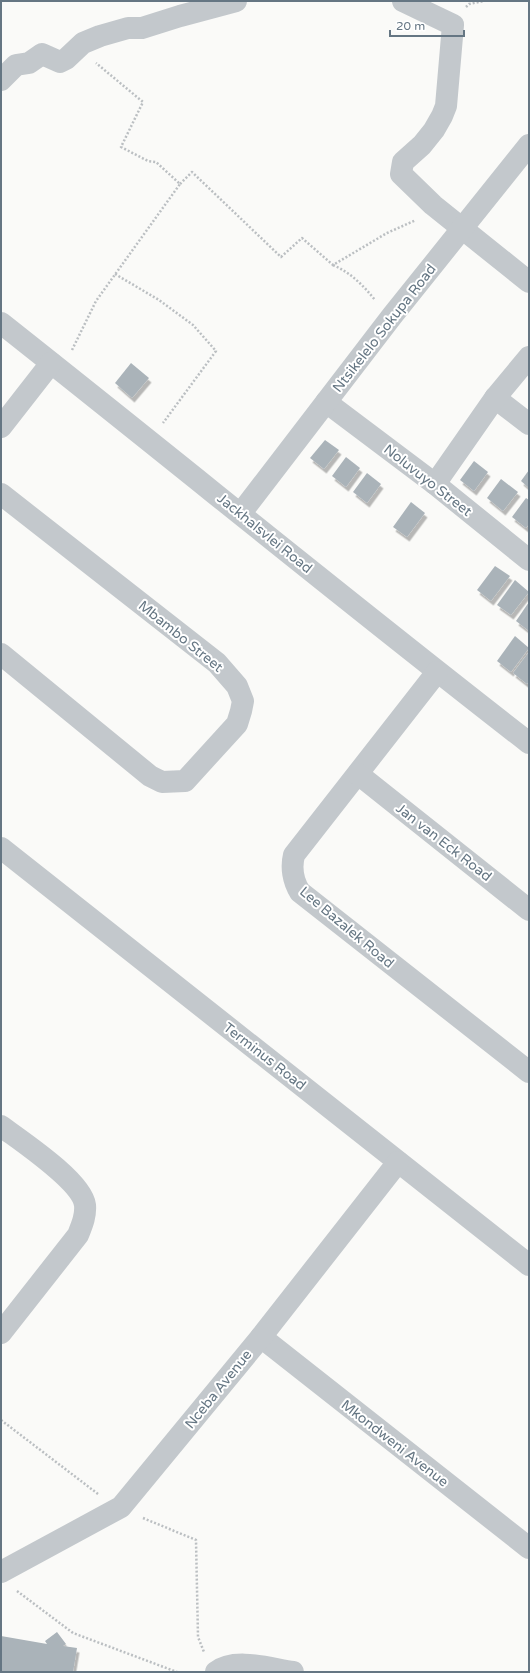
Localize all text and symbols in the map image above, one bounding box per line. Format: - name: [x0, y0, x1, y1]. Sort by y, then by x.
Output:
- scale bar: [390, 12, 464, 38]
- text: 20 m: [396, 19, 425, 33]
- street label: Ntsikelelo Sokupa Road: [329, 261, 440, 396]
- street label: Noluvuyo Street: [380, 441, 476, 520]
- street label: Jackhalsvlei Road: [214, 490, 316, 577]
- street label: Mbambo Street: [135, 597, 227, 676]
- street label: Jan van Eck Road: [393, 800, 495, 885]
- street label: Lee Bazalek Road: [296, 883, 397, 972]
- street label: Terminus Road: [220, 1019, 309, 1094]
- street label: Nceba Avenue: [181, 1346, 256, 1432]
- street label: Mkondweni Avenue: [338, 1396, 452, 1491]

